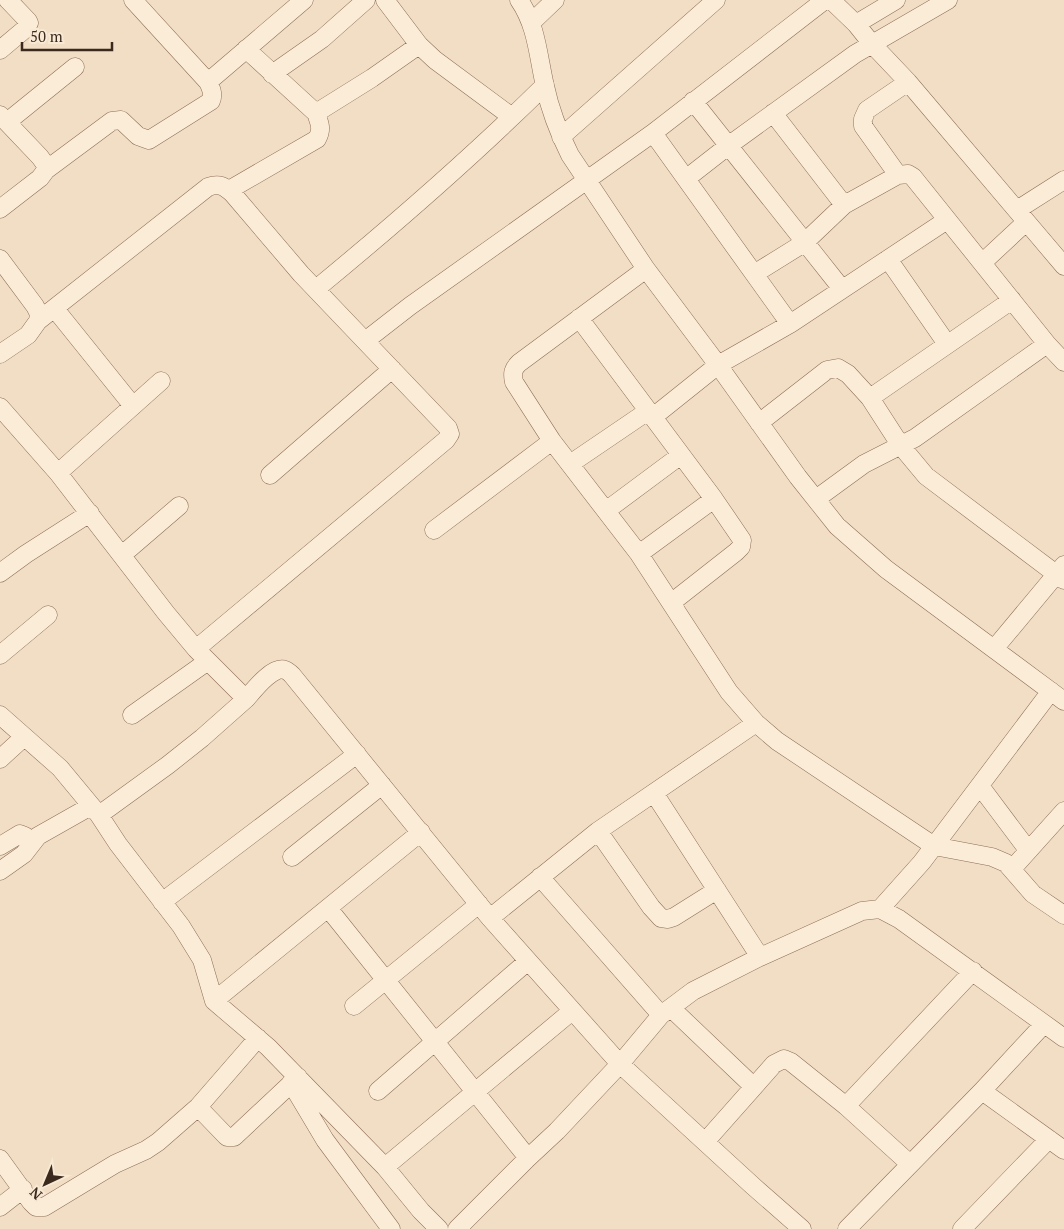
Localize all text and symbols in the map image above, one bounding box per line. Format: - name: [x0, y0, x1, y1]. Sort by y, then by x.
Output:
- scale bar: [22, 20, 112, 52]
- text: 50 m: [30, 26, 63, 46]
- north arrow: [20, 1159, 70, 1209]
- text: N: [25, 1183, 46, 1204]

